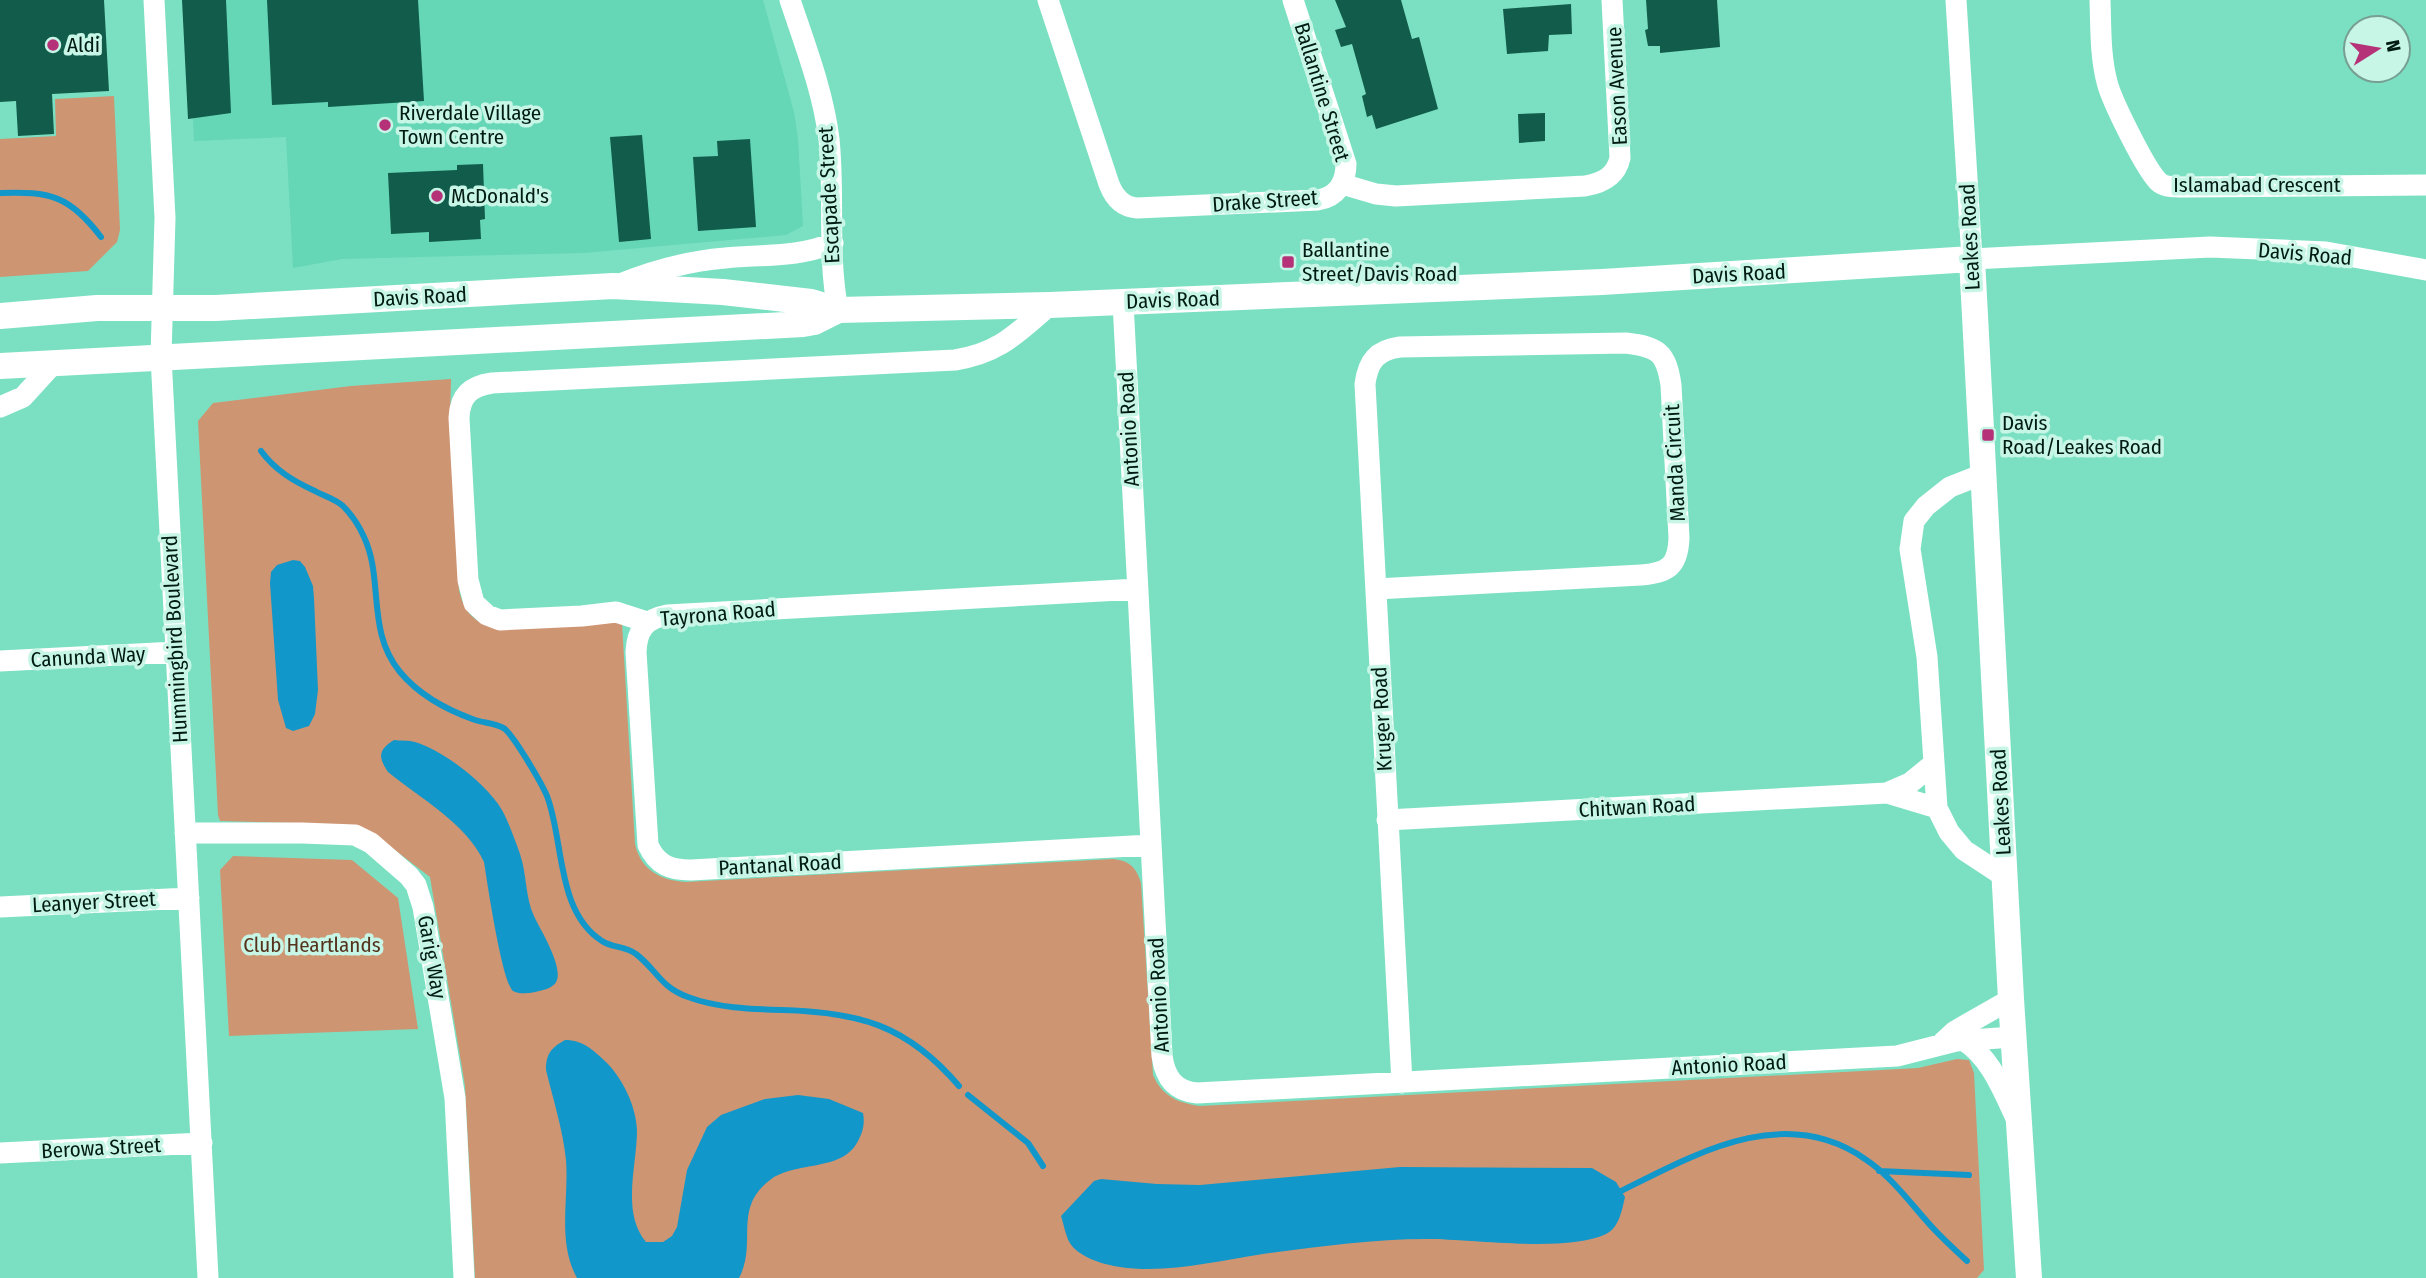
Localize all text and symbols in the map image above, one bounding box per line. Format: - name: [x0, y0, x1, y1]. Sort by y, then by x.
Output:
- north arrow: [2342, 14, 2412, 84]
- street label: Ballantine Street: [1289, 19, 1356, 165]
- street label: Eason Avenue: [1601, 26, 1633, 146]
- place label: Aldi: [67, 32, 100, 58]
- marker: Aldi: [45, 37, 61, 53]
- text: N: [2381, 38, 2406, 54]
- place label: Riverdale Village Town Centre: [399, 100, 541, 150]
- marker: Riverdale Village Town Centre: [377, 117, 393, 133]
- street label: Escapade Street: [812, 126, 846, 264]
- street label: Islamabad Crescent: [2173, 172, 2341, 198]
- place label: McDonald's: [451, 183, 549, 209]
- street label: Leakes Road: [1954, 183, 1986, 291]
- street label: Drake Street: [1211, 184, 1319, 218]
- marker: McDonald's: [429, 188, 445, 204]
- place label: Ballantine Street/Davis Road: [1302, 237, 1458, 287]
- street label: Davis Road: [2257, 237, 2353, 271]
- marker: Ballantine Street/Davis Road: [1280, 254, 1296, 270]
- street label: Davis Road: [1691, 259, 1787, 289]
- street label: Davis Road: [372, 282, 468, 312]
- street label: Davis Road: [1126, 285, 1220, 315]
- street label: Antonio Road: [1113, 371, 1145, 487]
- street label: Manda Circuit: [1659, 404, 1691, 522]
- place label: Davis Road/Leakes Road: [2002, 410, 2162, 460]
- marker: Davis Road/Leakes Road: [1980, 427, 1996, 443]
- street label: Hummingbird Boulevard: [157, 534, 193, 744]
- street label: Tayrona Road: [659, 596, 777, 632]
- street label: Canunda Way: [30, 641, 147, 673]
- street label: Kruger Road: [1366, 666, 1398, 772]
- street label: Leakes Road: [1985, 748, 2017, 856]
- street label: Chitwan Road: [1578, 791, 1696, 823]
- street label: Pantanal Road: [718, 849, 842, 881]
- street label: Leanyer Street: [32, 886, 157, 918]
- street label: Garig Way: [412, 913, 452, 1001]
- park label: Club Heartlands: [243, 932, 381, 958]
- street label: Antonio Road: [1143, 937, 1175, 1053]
- street label: Antonio Road: [1671, 1049, 1787, 1081]
- street label: Berowa Street: [40, 1132, 162, 1164]

